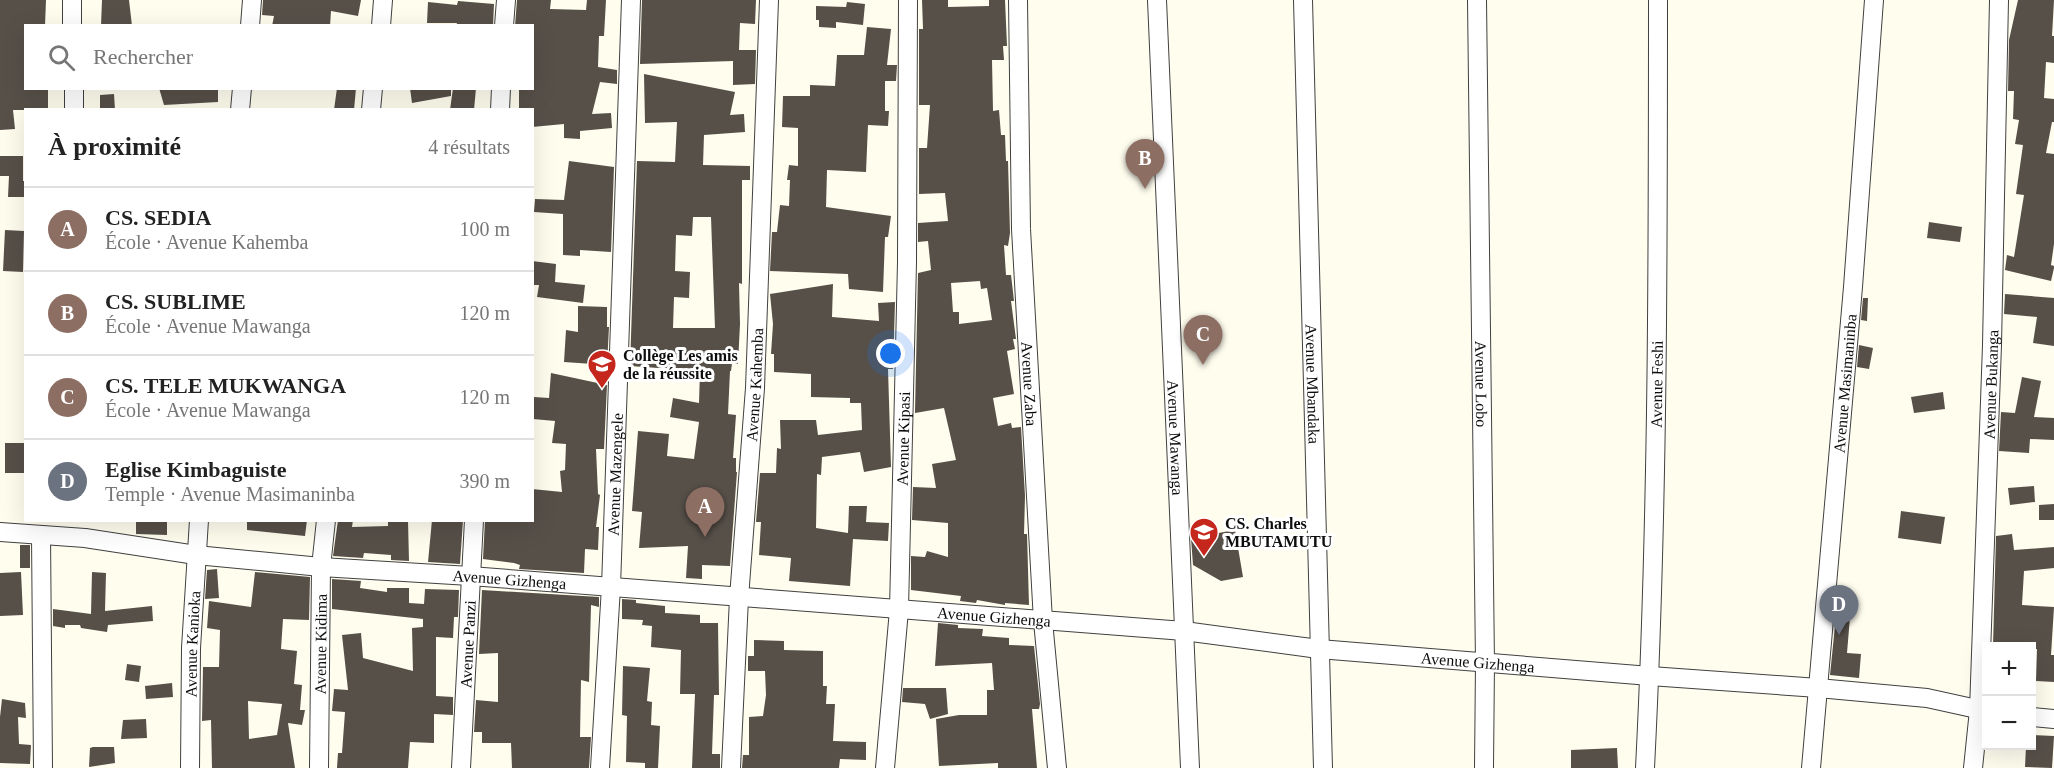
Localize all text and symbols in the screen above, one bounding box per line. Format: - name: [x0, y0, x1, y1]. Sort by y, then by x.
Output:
- search box: [24, 24, 534, 90]
- icon: search: [45, 41, 78, 74]
- text: Rechercher: [93, 44, 193, 69]
- text: À proximité: [48, 132, 181, 161]
- text: 4 résultats: [428, 136, 510, 158]
- pin: B: [1126, 140, 1164, 189]
- text: CS. SEDIA: [105, 205, 211, 230]
- text: A: [60, 218, 75, 240]
- text: 100 m: [459, 218, 510, 240]
- text: École · Avenue Kahemba: [105, 231, 308, 253]
- text: CS. SUBLIME: [105, 289, 246, 314]
- text: B: [61, 302, 74, 324]
- text: 120 m: [459, 302, 510, 324]
- street label: Avenue Masimaninba: [1830, 313, 1859, 454]
- text: École · Avenue Mawanga: [105, 315, 311, 337]
- pin: C: [1184, 316, 1222, 365]
- street label: Avenue Mbandaka: [1303, 324, 1323, 444]
- street label: Avenue Kahemba: [742, 328, 766, 442]
- street label: Avenue Bukanga: [1980, 330, 2002, 440]
- your location: [876, 339, 905, 368]
- street label: Avenue Feshi: [1647, 340, 1665, 428]
- street label: Avenue Zaba: [1019, 341, 1041, 426]
- street label: Avenue Lobo: [1473, 341, 1491, 427]
- place label: Collège Les amis de la réussite: [623, 347, 738, 382]
- school or university icon: Collège Les amis de la réussite: [586, 348, 618, 390]
- text: CS. TELE MUKWANGA: [105, 373, 346, 398]
- street label: Avenue Mawanga: [1165, 379, 1187, 496]
- text: C: [60, 386, 75, 408]
- text: 120 m: [459, 386, 510, 408]
- street label: Avenue Kipasi: [893, 391, 913, 486]
- text: École · Avenue Mawanga: [105, 399, 311, 421]
- street label: Avenue Mazengele: [604, 413, 626, 536]
- text: Eglise Kimbaguiste: [105, 457, 287, 482]
- text: D: [60, 470, 75, 492]
- text: 390 m: [459, 470, 510, 492]
- text: Temple · Avenue Masimaninba: [105, 483, 355, 505]
- pin: A: [686, 488, 724, 537]
- place label: CS. Charles MBUTAMUTU: [1225, 515, 1333, 550]
- school or university icon: CS. Charles MBUTAMUTU: [1188, 516, 1220, 558]
- street label: Avenue Gizhenga: [452, 566, 567, 592]
- pin: D: [1820, 586, 1858, 635]
- street label: Avenue Kanioka: [182, 590, 203, 697]
- street label: Avenue Kidima: [311, 594, 329, 694]
- street label: Avenue Panzi: [457, 599, 478, 689]
- street label: Avenue Gizhenga: [937, 604, 1052, 630]
- map controls: [1982, 642, 2036, 750]
- button: +: [1982, 642, 2036, 696]
- street label: Avenue Gizhenga: [1420, 649, 1535, 675]
- button: −: [1982, 696, 2036, 750]

